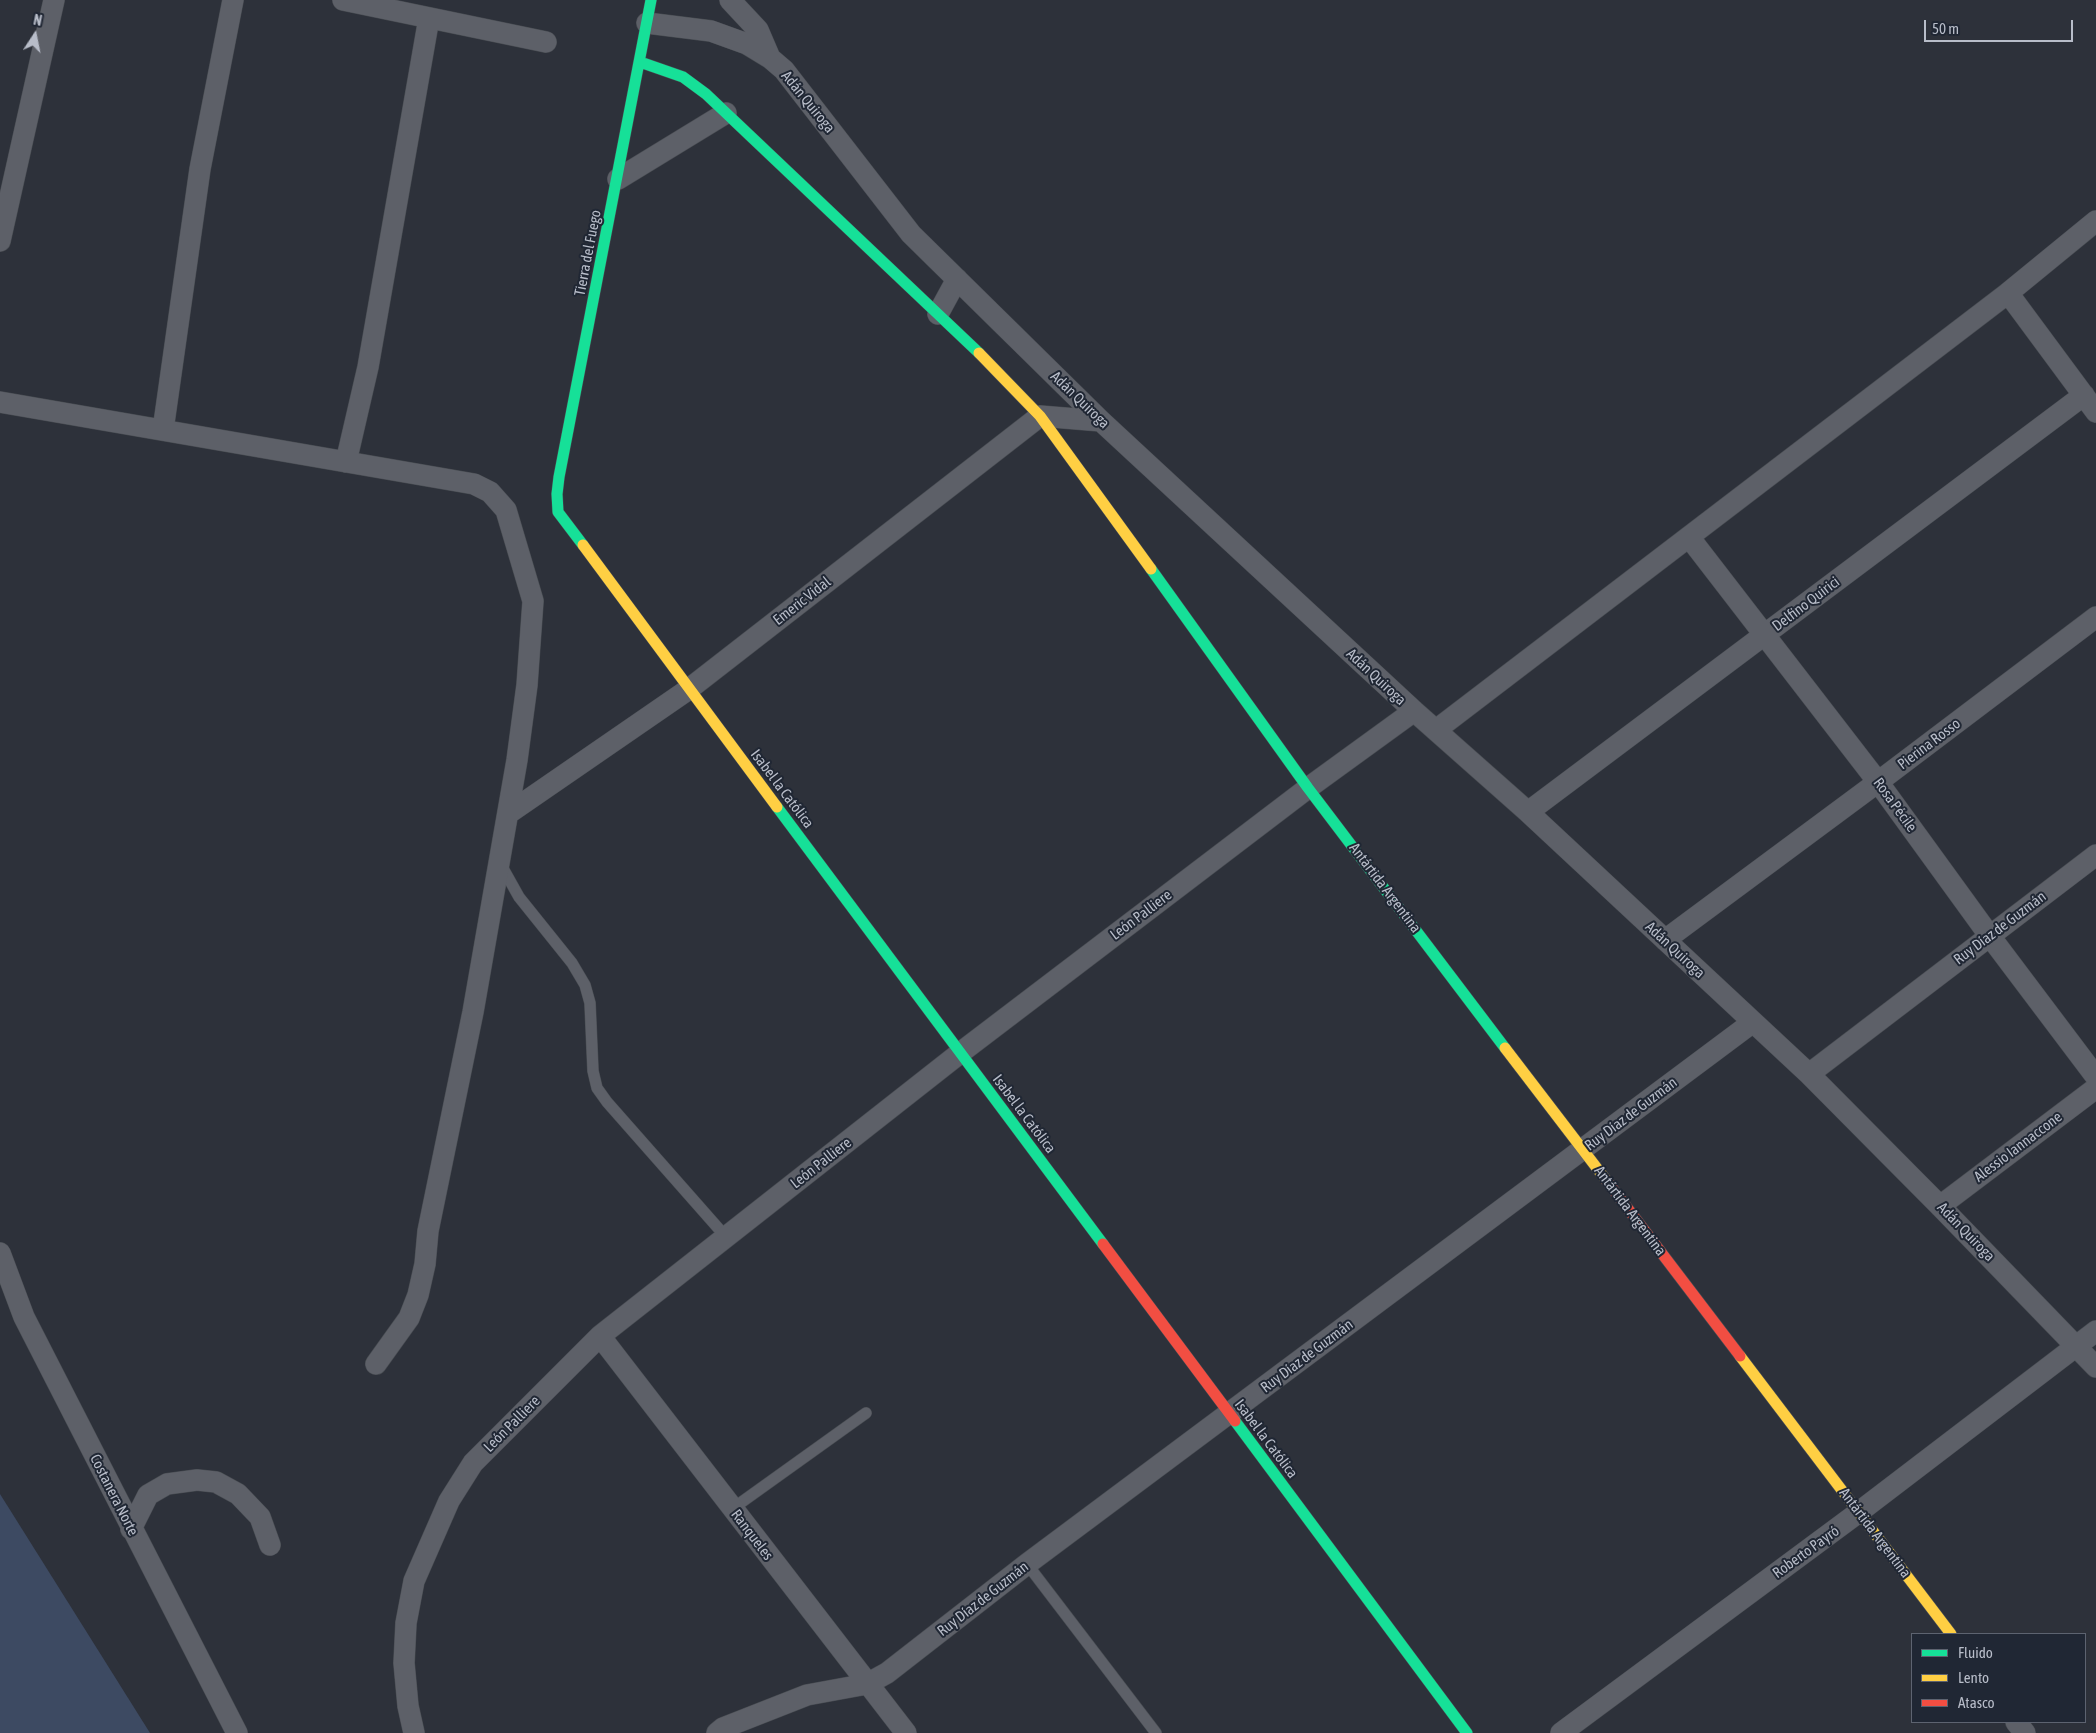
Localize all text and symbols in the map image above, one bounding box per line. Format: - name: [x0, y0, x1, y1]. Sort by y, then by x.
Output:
- north arrow: [10, 10, 60, 60]
- scale bar: [1926, 10, 2075, 42]
- text: N: [32, 12, 43, 29]
- text: 50 m: [1932, 20, 1959, 37]
- street label: Adán Quiroga: [777, 67, 839, 137]
- street label: Tierra del Fuego: [571, 208, 605, 298]
- street label: Adán Quiroga: [1047, 368, 1113, 432]
- street label: Emeric Vidal: [770, 573, 834, 629]
- street label: Delfino Quirici: [1769, 573, 1843, 635]
- street label: Adán Quiroga: [1343, 645, 1409, 709]
- street label: Pierina Rosso: [1894, 715, 1964, 773]
- street label: Isabel la Católica: [747, 746, 817, 832]
- street label: Rosa Pécile: [1869, 774, 1921, 836]
- street label: Antártida Argentina: [1345, 840, 1425, 936]
- street label: León Palliere: [1107, 886, 1175, 944]
- street label: Ruy Díaz de Guzmán: [1950, 887, 2050, 969]
- street label: Adán Quiroga: [1642, 918, 1708, 982]
- street label: Isabel la Católica: [989, 1071, 1059, 1157]
- street label: Ruy Díaz de Guzmán: [1581, 1073, 1681, 1155]
- street label: Alessio Iannaccone: [1970, 1108, 2066, 1186]
- street label: León Palliere: [787, 1134, 855, 1192]
- street label: Antártida Argentina: [1590, 1163, 1670, 1259]
- street label: Adán Quiroga: [1934, 1199, 1998, 1265]
- street label: Ruy Díaz de Guzmán: [1257, 1315, 1357, 1397]
- street label: León Palliere: [480, 1392, 544, 1456]
- street label: Isabel la Católica: [1231, 1396, 1301, 1482]
- street label: Costanera Norte: [86, 1451, 142, 1539]
- street label: Antártida Argentina: [1835, 1485, 1915, 1581]
- street label: Ranqueles: [727, 1506, 777, 1564]
- street label: Roberto Payró: [1769, 1522, 1843, 1582]
- street label: Ruy Díaz de Guzmán: [934, 1558, 1032, 1640]
- legend: [1911, 1633, 2086, 1723]
- text: Fluido: [1958, 1644, 1993, 1661]
- text: Lento: [1958, 1669, 1989, 1686]
- text: Atasco: [1958, 1694, 1995, 1711]

